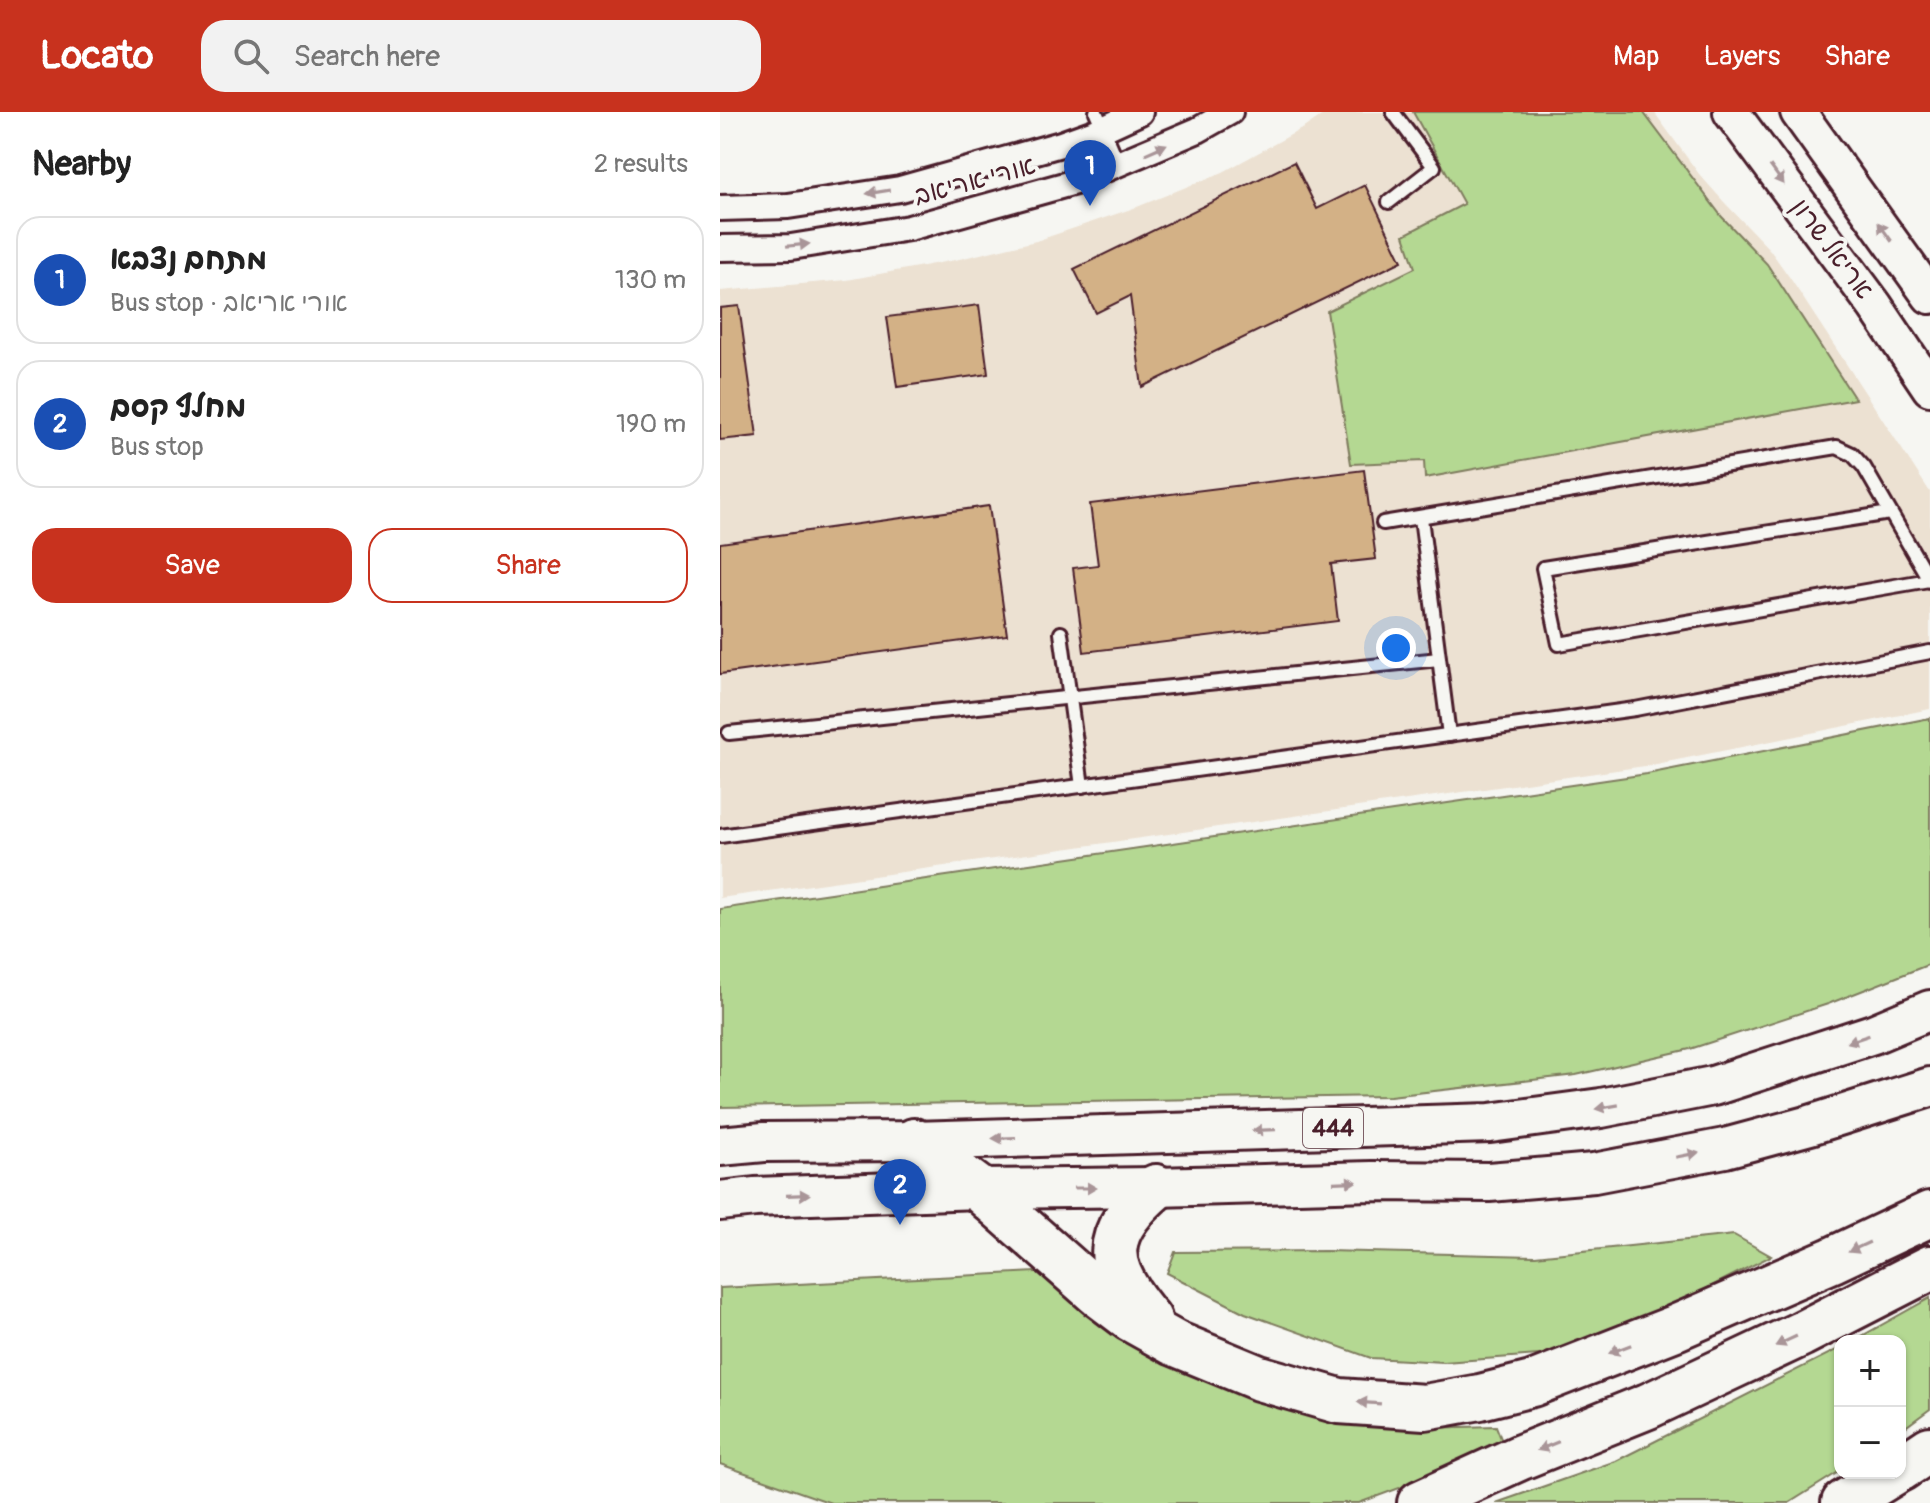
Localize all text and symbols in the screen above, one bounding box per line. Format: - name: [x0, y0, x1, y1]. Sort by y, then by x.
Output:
- search box: [201, 20, 761, 92]
- text: Locato: [40, 32, 153, 80]
- icon: search: [229, 34, 273, 78]
- text: Search here: [293, 38, 440, 75]
- text: Map: [1613, 39, 1659, 74]
- text: Layers: [1703, 39, 1780, 74]
- text: Share: [1824, 39, 1890, 74]
- pin: 1: [1064, 140, 1116, 206]
- one-way arrow: [1144, 142, 1167, 155]
- text: Nearby: [32, 143, 131, 186]
- text: 2 results: [594, 148, 688, 180]
- street label: אורי אריאב: [911, 149, 1039, 213]
- one-way arrow: [1768, 165, 1784, 185]
- one-way arrow: [866, 186, 891, 199]
- street label: אריאל שרון: [1784, 192, 1880, 306]
- one-way arrow: [1878, 222, 1893, 243]
- one-way arrow: [786, 239, 811, 252]
- text: מתחם נצבא: [110, 241, 267, 278]
- text: 1: [55, 264, 65, 296]
- text: 130 m: [615, 264, 686, 296]
- text: Bus stop · אורי אריאב: [110, 287, 348, 319]
- text: מחלף קסם: [110, 389, 246, 426]
- text: 2: [53, 408, 67, 440]
- text: 190 m: [616, 408, 686, 440]
- text: Bus stop: [110, 431, 204, 463]
- button: Save: [32, 528, 352, 603]
- button: Share: [368, 528, 688, 603]
- your location: [1376, 628, 1416, 668]
- one-way arrow: [1845, 1033, 1869, 1045]
- one-way arrow: [1594, 1101, 1619, 1113]
- road number: 444: [1303, 1108, 1363, 1148]
- one-way arrow: [1251, 1124, 1276, 1137]
- one-way arrow: [991, 1132, 1016, 1145]
- one-way arrow: [1675, 1148, 1700, 1161]
- pin: 2: [874, 1159, 926, 1225]
- one-way arrow: [1333, 1176, 1358, 1188]
- one-way arrow: [1073, 1182, 1098, 1194]
- one-way arrow: [786, 1189, 811, 1202]
- one-way arrow: [1848, 1240, 1871, 1254]
- one-way arrow: [1774, 1335, 1797, 1348]
- map controls: [1834, 1335, 1906, 1479]
- button: +: [1834, 1335, 1906, 1407]
- one-way arrow: [1608, 1343, 1632, 1356]
- one-way arrow: [1356, 1396, 1381, 1409]
- button: −: [1834, 1407, 1906, 1479]
- one-way arrow: [1536, 1440, 1560, 1453]

